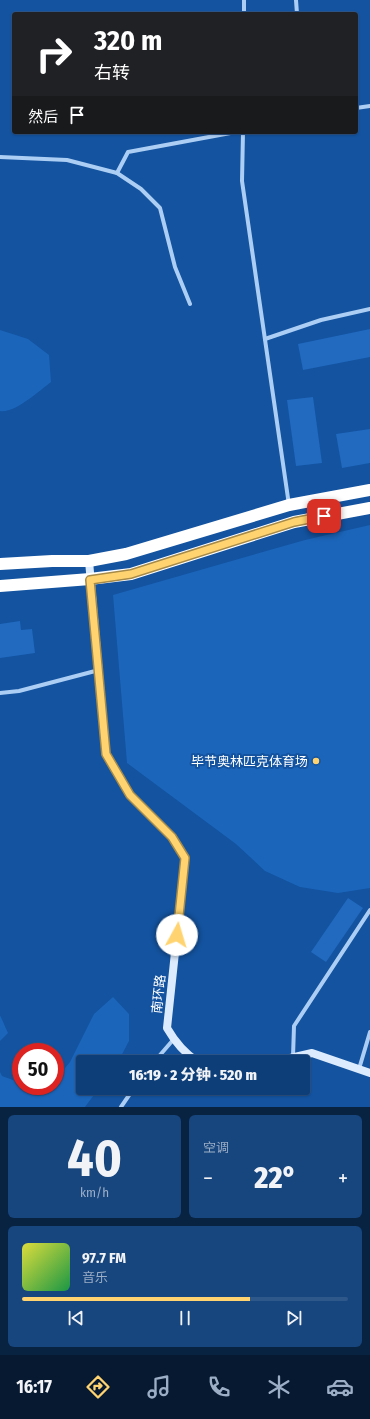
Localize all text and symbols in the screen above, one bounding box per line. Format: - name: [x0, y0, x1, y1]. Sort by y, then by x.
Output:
- text: 320 m: [94, 24, 162, 57]
- icon: right: [28, 28, 80, 80]
- text: 右转: [94, 62, 130, 84]
- icon: arrive: [66, 104, 88, 126]
- text: 然后: [28, 108, 58, 126]
- pin: [307, 499, 341, 533]
- icon: arrive: [313, 505, 335, 527]
- place label: 毕节奥林匹克体育场: [191, 754, 308, 769]
- marker: 毕节奥林匹克体育场: [311, 756, 321, 766]
- position arrow: [156, 914, 198, 956]
- street label: 南环路: [149, 974, 168, 1014]
- speed limit sign: 50: [12, 1043, 64, 1095]
- text: 16:19 · 2 分钟 · 520 m: [129, 1066, 257, 1084]
- text: 40: [67, 1127, 122, 1190]
- text: 空调: [203, 1140, 229, 1155]
- text: 22°: [254, 1160, 297, 1196]
- text: −: [203, 1165, 213, 1192]
- text: +: [338, 1165, 348, 1192]
- text: km/h: [80, 1185, 109, 1200]
- text: 97.7 FM: [82, 1249, 126, 1267]
- text: 音乐: [82, 1270, 108, 1285]
- icon: previous: [65, 1307, 87, 1329]
- icon: pause: [174, 1307, 196, 1329]
- icon: next: [283, 1307, 305, 1329]
- icon: directions: [84, 1373, 112, 1401]
- icon: music: [145, 1373, 173, 1401]
- icon: phone: [205, 1373, 233, 1401]
- icon: climate: [265, 1373, 293, 1401]
- icon: car: [326, 1373, 354, 1401]
- text: 16:17: [16, 1376, 52, 1398]

